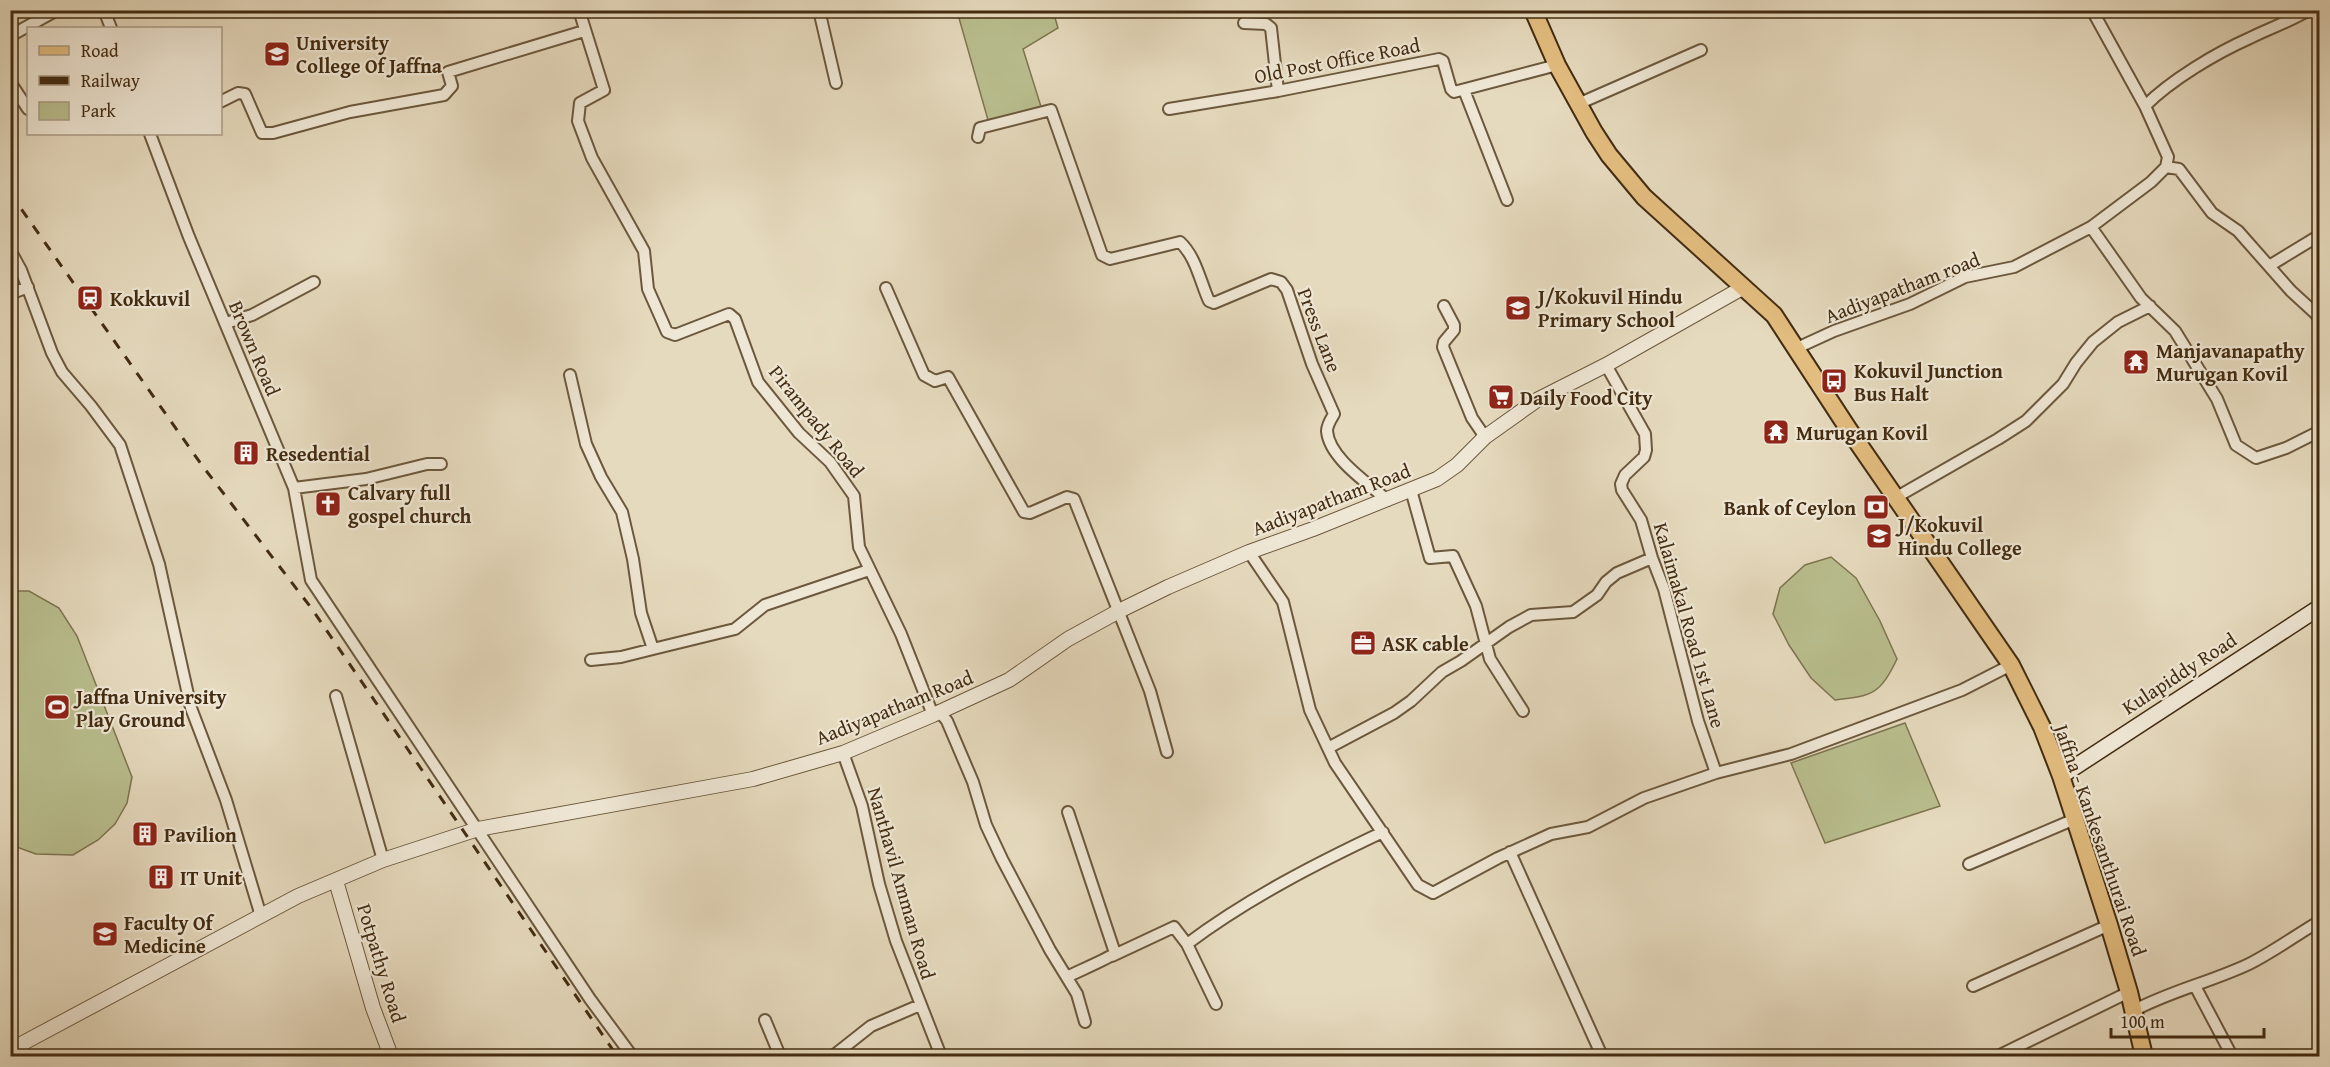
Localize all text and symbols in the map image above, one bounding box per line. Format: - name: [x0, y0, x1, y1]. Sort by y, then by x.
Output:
- legend: [27, 27, 222, 135]
- place label: University College Of Jaffna: [296, 28, 443, 80]
- street label: Old Post Office Road: [1252, 30, 1423, 90]
- text: Road: [81, 37, 119, 64]
- school or university icon: University College Of Jaffna: [262, 39, 292, 69]
- text: Railway: [81, 67, 140, 94]
- text: Park: [81, 97, 117, 124]
- street label: Aadiyapatham road: [1820, 244, 1984, 330]
- place label: J/Kokuvil Hindu Primary School: [1535, 282, 1683, 334]
- station icon: Kokkuvil: [75, 283, 105, 313]
- place label: Kokkuvil: [110, 284, 190, 313]
- street label: Press Lane: [1291, 284, 1349, 376]
- school or university icon: J/Kokuvil Hindu Primary School: [1503, 293, 1533, 323]
- street label: Brown Road: [222, 296, 288, 400]
- place label: Manjavanapathy Murugan Kovil: [2156, 336, 2305, 388]
- temple icon: Manjavanapathy Murugan Kovil: [2121, 347, 2151, 377]
- place label: Kokuvil Junction Bus Halt: [1854, 356, 2003, 408]
- street label: Pirampady Road: [763, 359, 872, 484]
- bus stop icon: Kokuvil Junction Bus Halt: [1819, 366, 1849, 396]
- supermarket icon: Daily Food City: [1486, 382, 1516, 412]
- place label: Daily Food City: [1520, 383, 1653, 412]
- temple icon: Murugan Kovil: [1761, 417, 1791, 447]
- place label: Murugan Kovil: [1796, 418, 1928, 447]
- building icon: Resedential: [231, 438, 261, 468]
- place label: Resedential: [266, 439, 370, 468]
- street label: Aadiyapatham Road: [1248, 455, 1415, 543]
- place label: Calvary full gospel church: [348, 478, 472, 530]
- church icon: Calvary full gospel church: [313, 489, 343, 519]
- bank icon: Bank of Ceylon: [1861, 492, 1891, 522]
- place label: Bank of Ceylon: [1724, 493, 1856, 522]
- place label: J/Kokuvil Hindu College: [1895, 510, 2022, 562]
- street label: Kalaimakal Road 1st Lane: [1647, 519, 1733, 731]
- school or university icon: J/Kokuvil Hindu College: [1864, 521, 1894, 551]
- street label: Kulapiddy Road: [2116, 625, 2242, 721]
- office icon: ASK cable: [1348, 628, 1378, 658]
- place label: ASK cable: [1382, 629, 1469, 658]
- street label: Aadiyapatham Road: [811, 662, 977, 752]
- place label: Jaffna University Play Ground: [73, 682, 227, 734]
- sports icon: Jaffna University Play Ground: [42, 692, 72, 722]
- street label: Jaffna - Kankesanthurai Road: [2047, 717, 2154, 960]
- street label: Nanthavil Amman Road: [861, 784, 943, 983]
- building icon: Pavilion: [130, 819, 160, 849]
- place label: Pavilion: [164, 820, 237, 849]
- building icon: IT Unit: [146, 862, 176, 892]
- place label: IT Unit: [180, 863, 242, 892]
- street label: Potpathy Road: [350, 900, 414, 1026]
- place label: Faculty Of Medicine: [124, 908, 215, 960]
- school or university icon: Faculty Of Medicine: [90, 919, 120, 949]
- scale bar: [2111, 1001, 2264, 1039]
- text: 100 m: [2120, 1008, 2165, 1035]

